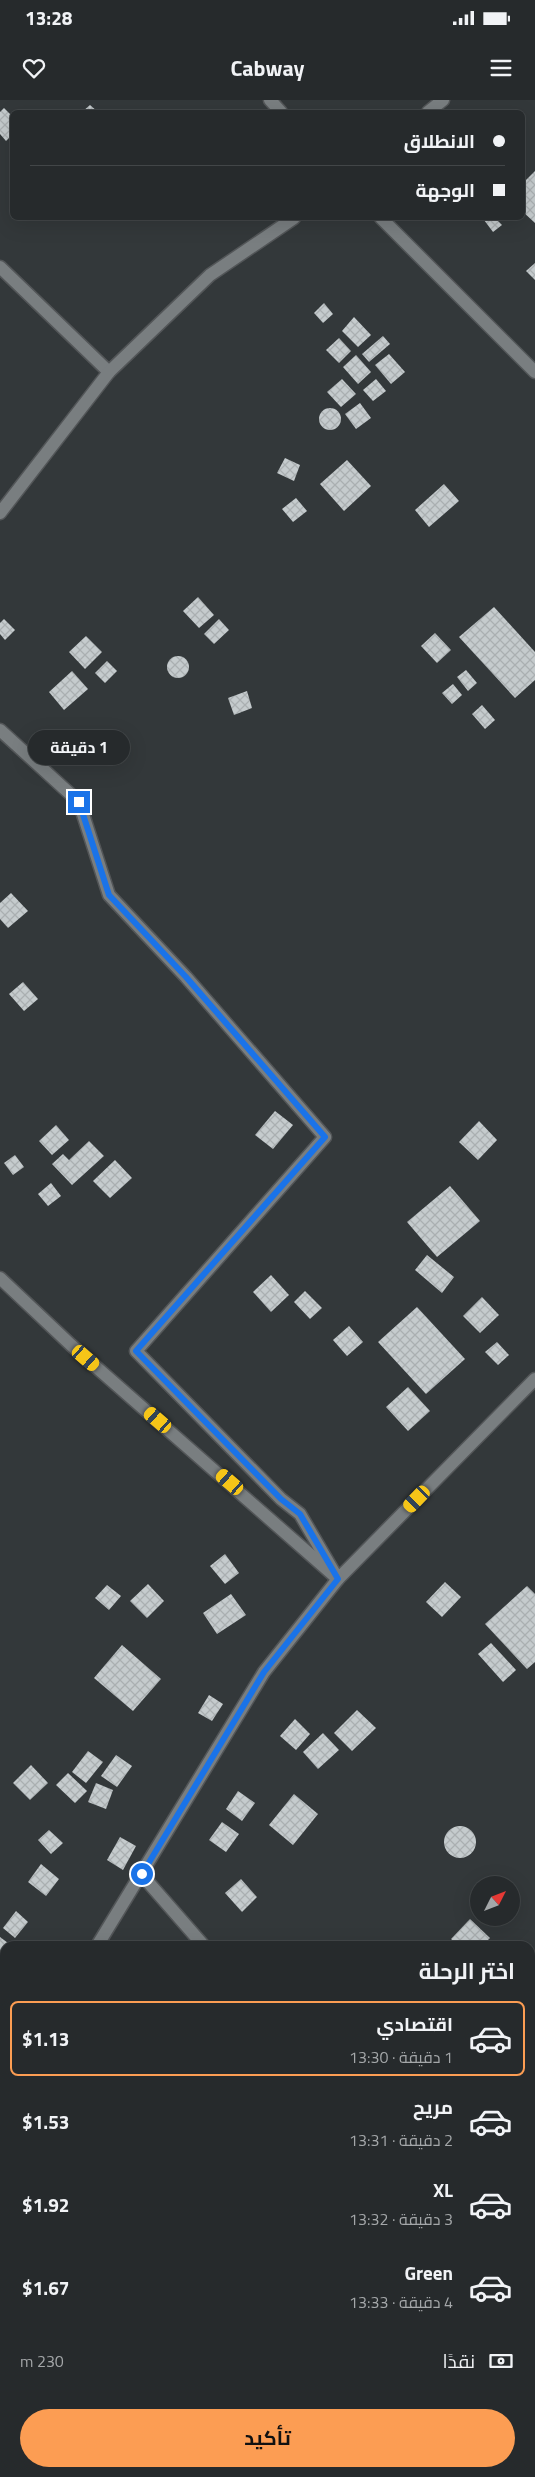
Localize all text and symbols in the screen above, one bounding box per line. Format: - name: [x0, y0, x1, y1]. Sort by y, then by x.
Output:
- text: 13:28: [25, 3, 72, 32]
- text: Cabway: [230, 51, 305, 85]
- icon: heart: [20, 54, 48, 82]
- icon: menu: [487, 54, 515, 82]
- text: الانطلاق: [404, 126, 475, 155]
- text: الوجهة: [415, 175, 475, 204]
- callout: 1 دقيقة: [28, 730, 130, 764]
- text: 1 دقيقة: [50, 735, 108, 759]
- route end: [68, 791, 90, 813]
- car: [69, 1342, 102, 1374]
- car: [141, 1404, 174, 1436]
- car: [213, 1466, 246, 1498]
- car: [401, 1483, 432, 1515]
- route start: [131, 1863, 153, 1885]
- north arrow: [470, 1876, 520, 1926]
- map controls: [470, 1876, 520, 1926]
- text: اختر الرحلة: [419, 1954, 515, 1988]
- text: اقتصادي: [377, 2009, 453, 2038]
- icon: car: [468, 2016, 513, 2061]
- text: $1.13: [22, 2024, 69, 2053]
- text: 1 دقيقة · 13:30: [349, 2045, 453, 2069]
- text: مريح: [413, 2092, 453, 2121]
- icon: car: [468, 2099, 513, 2144]
- text: $1.53: [22, 2107, 69, 2136]
- text: 2 دقيقة · 13:31: [349, 2128, 453, 2152]
- text: XL: [433, 2175, 453, 2204]
- icon: car: [468, 2182, 513, 2227]
- text: $1.92: [22, 2190, 69, 2219]
- text: 3 دقيقة · 13:32: [349, 2207, 453, 2231]
- text: Green: [404, 2258, 453, 2287]
- icon: car: [468, 2265, 513, 2310]
- text: $1.67: [22, 2273, 69, 2302]
- text: 4 دقيقة · 13:33: [349, 2290, 453, 2314]
- text: نقدًا: [443, 2346, 475, 2375]
- icon: cash: [487, 2347, 515, 2375]
- text: 230 m: [20, 2349, 64, 2373]
- button: تأكيد: [20, 2409, 515, 2467]

